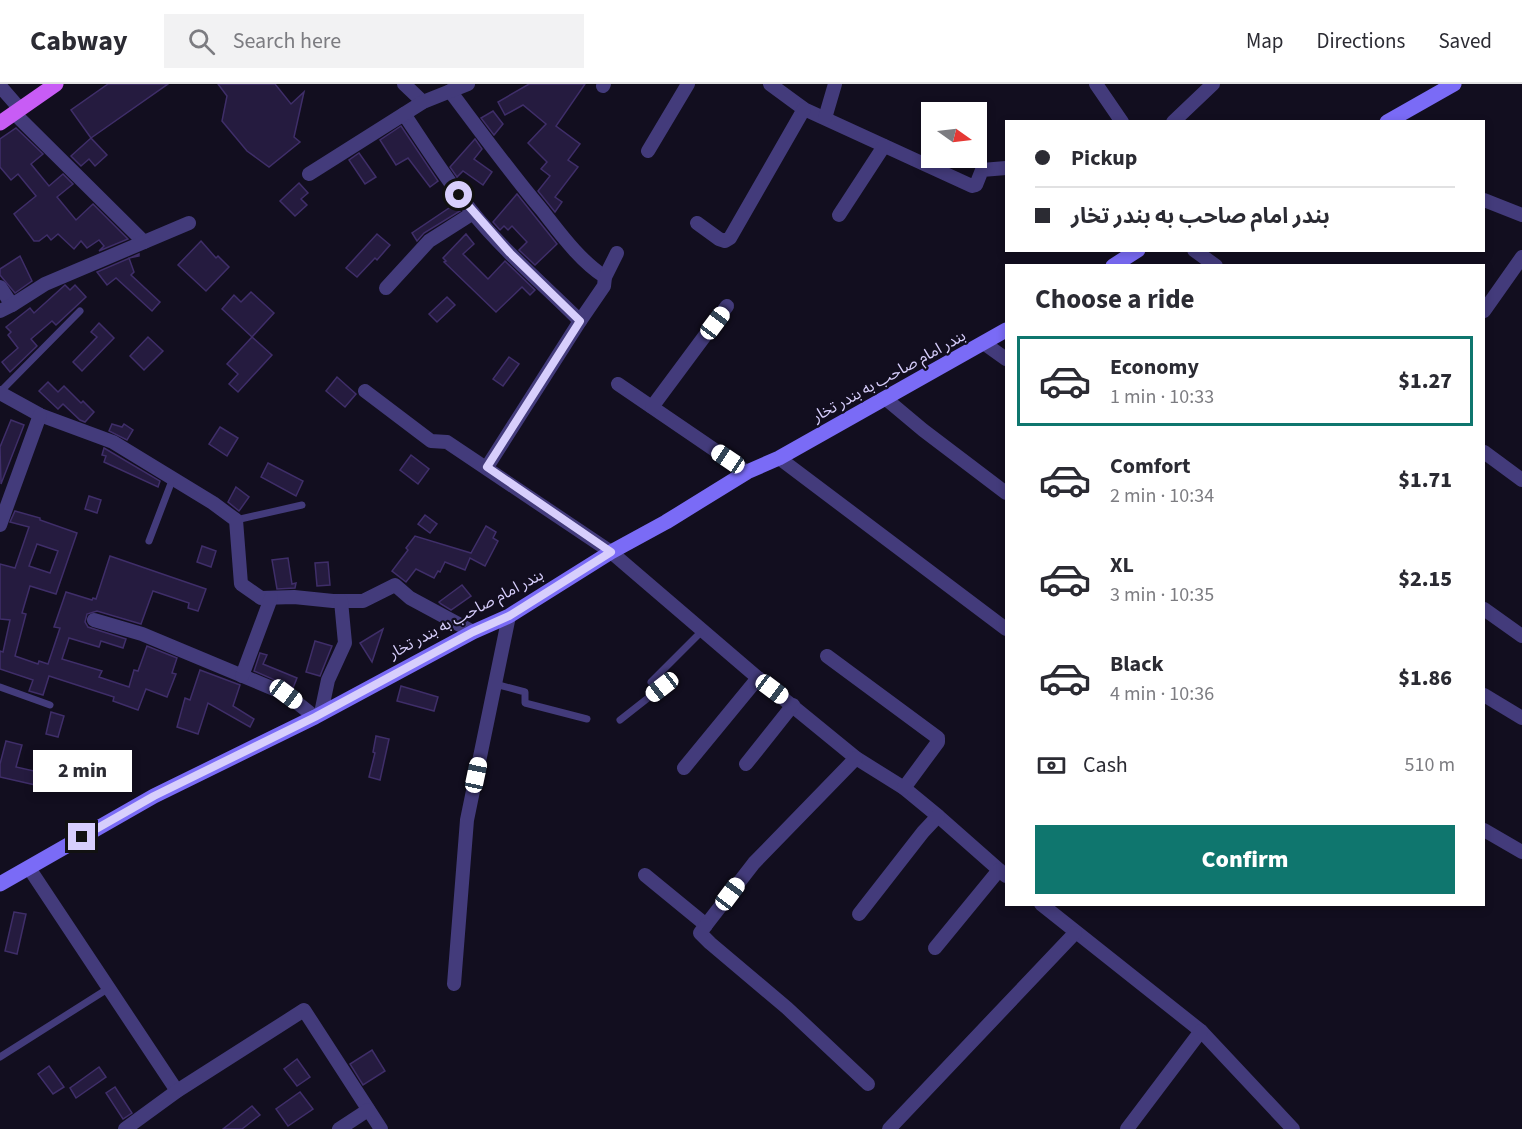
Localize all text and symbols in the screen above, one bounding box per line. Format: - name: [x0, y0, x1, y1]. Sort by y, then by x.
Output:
- search box: [164, 14, 584, 68]
- text: Cabway: [30, 21, 128, 61]
- icon: search: [185, 25, 218, 58]
- text: Search here: [233, 25, 341, 57]
- text: Map: [1246, 26, 1284, 56]
- text: Directions: [1317, 26, 1405, 56]
- text: Saved: [1438, 26, 1492, 56]
- north arrow: [921, 102, 987, 168]
- map controls: [921, 102, 987, 168]
- text: Pickup: [1071, 142, 1137, 174]
- route start: [445, 181, 472, 208]
- text: بندر امام صاحب به بندر تخار: [1071, 200, 1330, 232]
- text: Choose a ride: [1035, 280, 1195, 319]
- car: [697, 303, 733, 343]
- street label: بندر امام صاحب به بندر تخار: [807, 325, 970, 429]
- text: Economy: [1110, 351, 1199, 383]
- icon: car: [1038, 354, 1092, 408]
- text: $1.27: [1398, 365, 1452, 397]
- text: 1 min · 10:33: [1110, 383, 1214, 411]
- car: [708, 441, 748, 477]
- text: Comfort: [1110, 450, 1191, 482]
- icon: car: [1038, 453, 1092, 507]
- text: $1.71: [1398, 464, 1452, 496]
- text: 2 min · 10:34: [1110, 482, 1214, 510]
- text: XL: [1110, 549, 1134, 581]
- icon: car: [1038, 552, 1092, 606]
- text: $2.15: [1398, 563, 1452, 595]
- street label: بندر امام صاحب به بندر تخار: [384, 564, 548, 666]
- text: 3 min · 10:35: [1110, 581, 1214, 609]
- text: Black: [1110, 648, 1164, 680]
- icon: car: [1038, 651, 1092, 705]
- text: $1.86: [1398, 662, 1452, 694]
- car: [642, 669, 682, 705]
- car: [752, 671, 792, 707]
- car: [266, 676, 306, 712]
- text: 4 min · 10:36: [1110, 680, 1214, 708]
- icon: cash: [1035, 749, 1068, 782]
- text: Cash: [1083, 749, 1128, 781]
- callout: 2 min: [32, 750, 132, 792]
- text: 510 m: [1405, 751, 1455, 779]
- car: [463, 756, 489, 794]
- text: 2 min: [58, 757, 107, 785]
- route end: [68, 823, 95, 850]
- button: Confirm: [1035, 825, 1455, 894]
- car: [712, 874, 748, 914]

